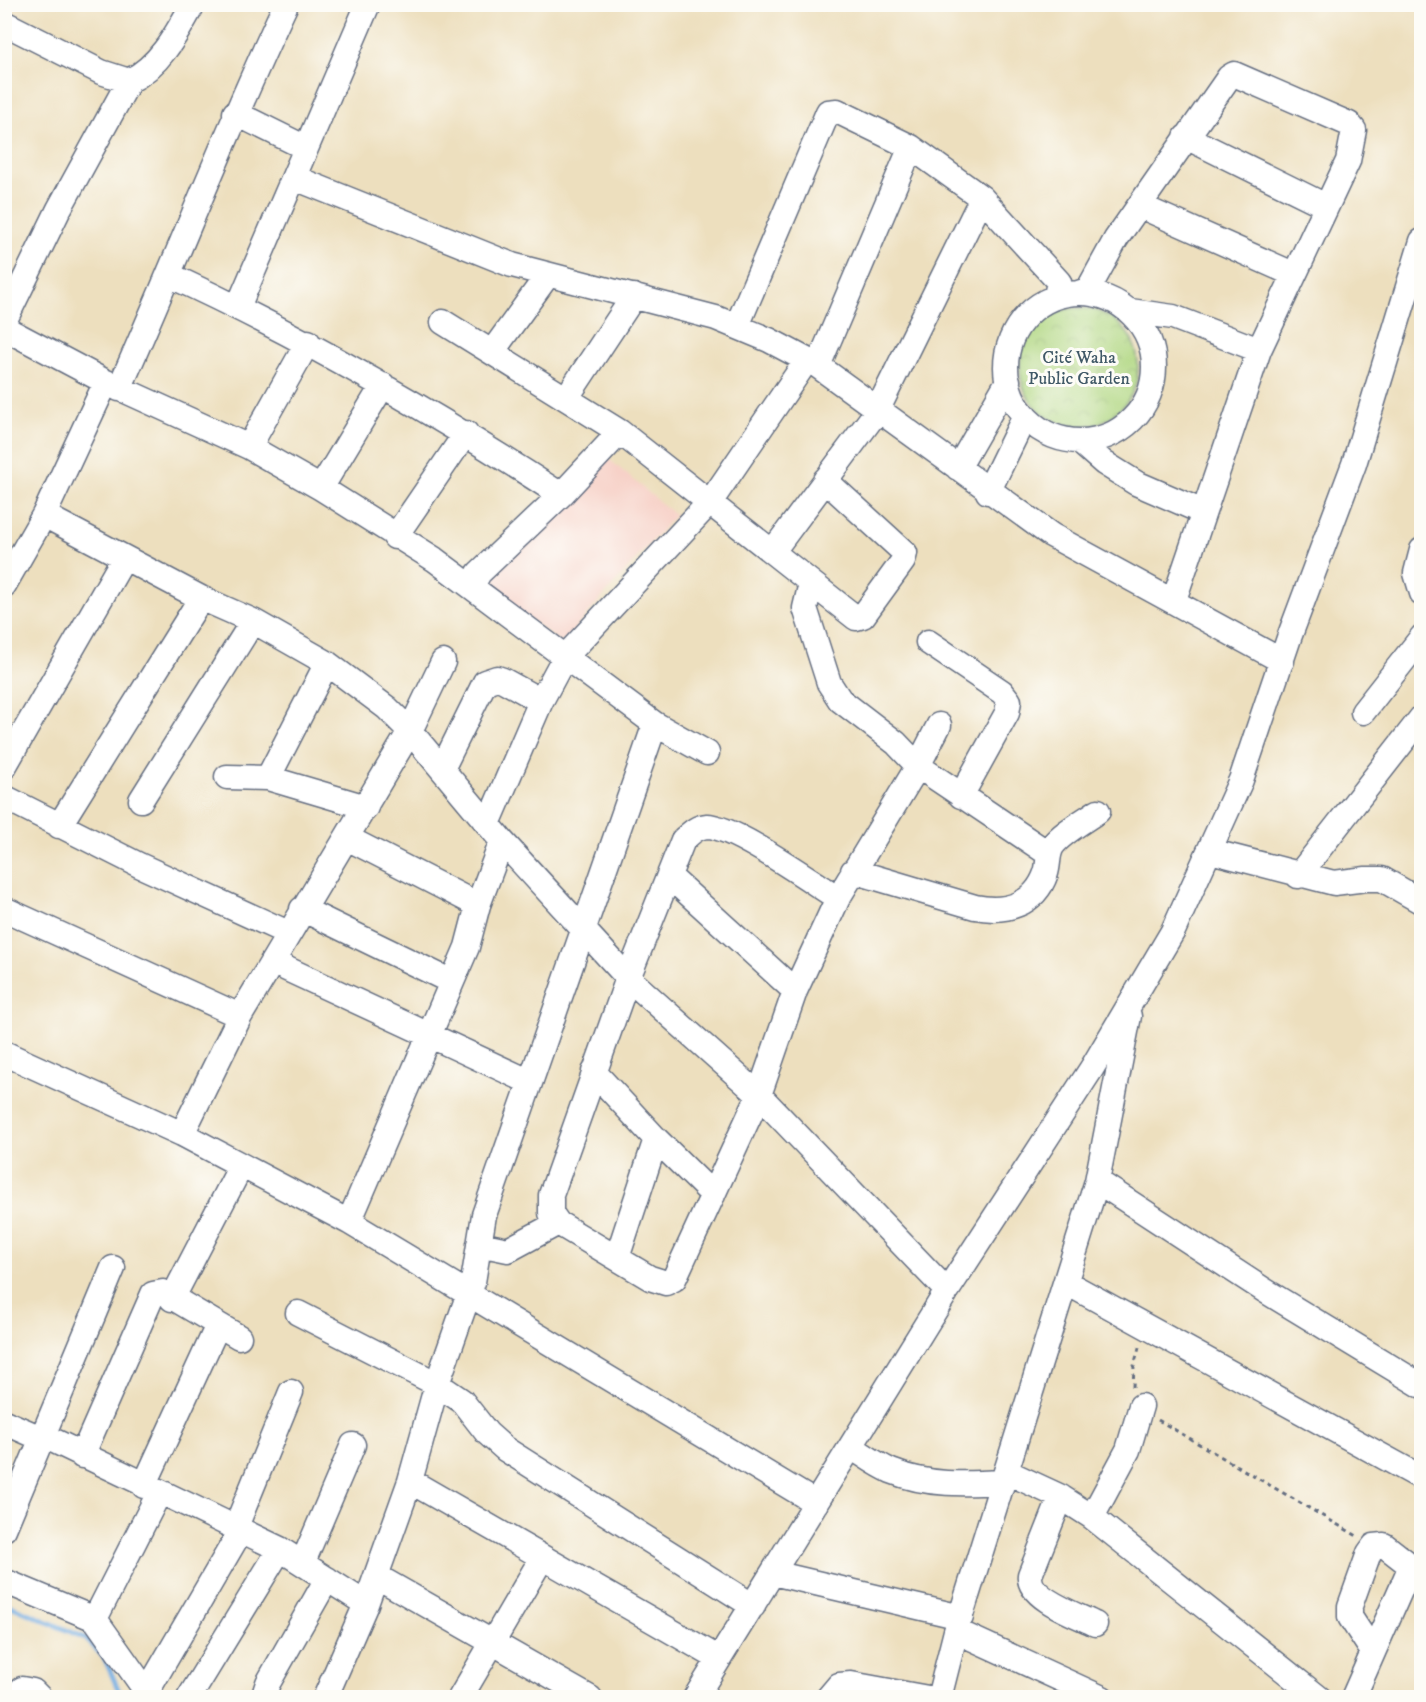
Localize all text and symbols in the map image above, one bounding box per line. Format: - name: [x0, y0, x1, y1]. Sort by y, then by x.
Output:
- park label: Cité Waha Public Garden: [1028, 347, 1131, 390]

